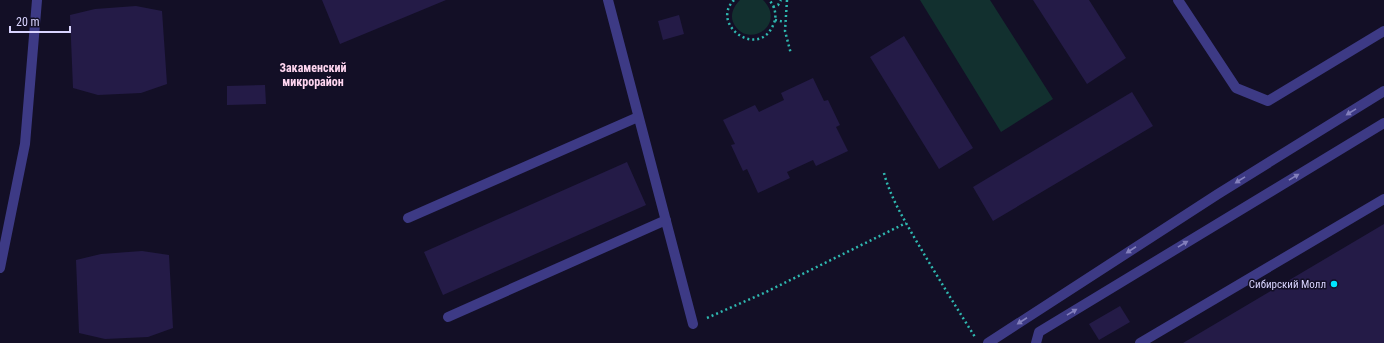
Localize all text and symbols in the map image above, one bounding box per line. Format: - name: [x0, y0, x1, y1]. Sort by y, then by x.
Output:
- scale bar: [10, 8, 70, 34]
- text: 20 m: [16, 15, 40, 29]
- district label: Закаменский микрорайон: [279, 61, 347, 89]
- one-way arrow: [1345, 108, 1357, 115]
- one-way arrow: [1289, 173, 1299, 181]
- one-way arrow: [1235, 176, 1245, 184]
- one-way arrow: [1177, 241, 1189, 248]
- one-way arrow: [1125, 247, 1137, 254]
- place label: Сибирский Молл: [1249, 278, 1326, 291]
- marker: Сибирский Молл: [1329, 279, 1339, 289]
- one-way arrow: [1066, 308, 1078, 315]
- one-way arrow: [1017, 317, 1027, 325]

